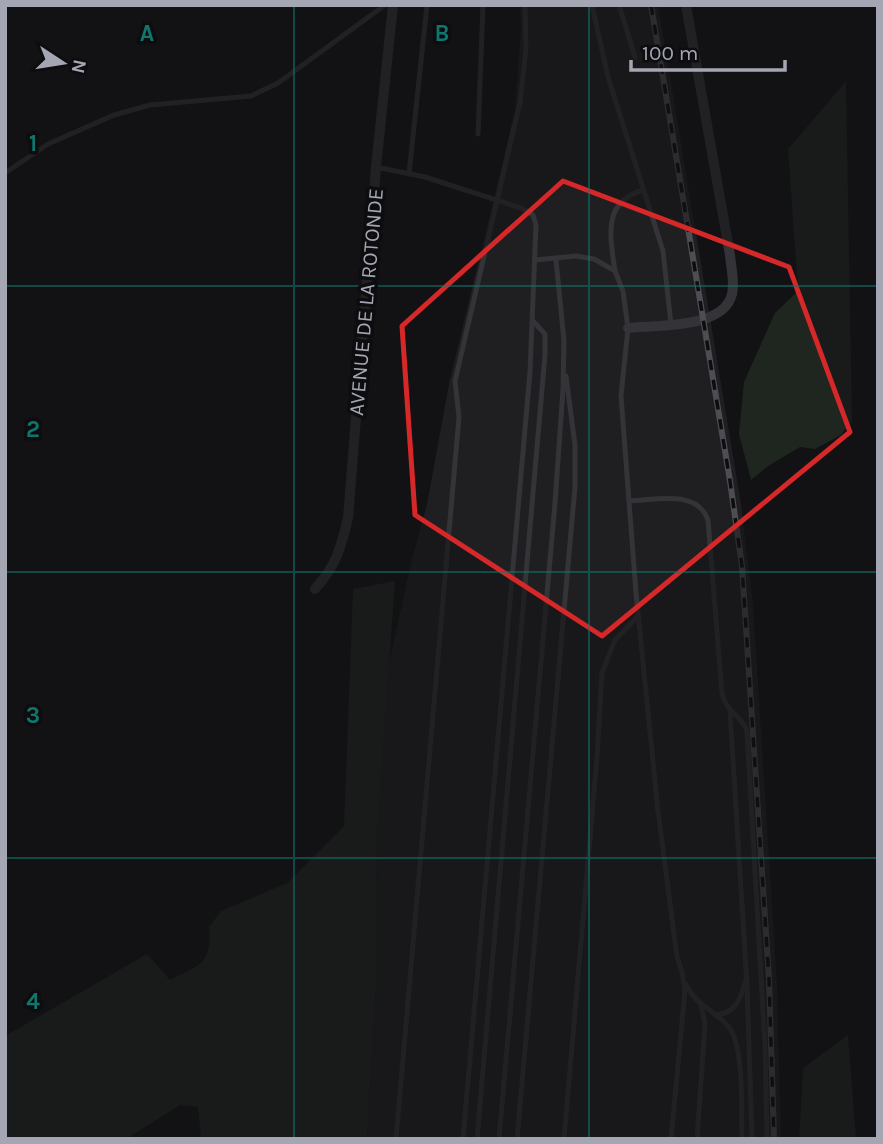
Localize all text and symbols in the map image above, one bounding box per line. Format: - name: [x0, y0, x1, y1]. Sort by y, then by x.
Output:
- text: A: [140, 20, 154, 47]
- text: B: [435, 20, 449, 47]
- north arrow: [28, 28, 98, 98]
- scale bar: [631, 28, 785, 72]
- text: 100 m: [642, 41, 699, 65]
- text: N: [66, 57, 91, 75]
- text: 1: [29, 130, 37, 157]
- street label: AVENUE DE LA ROTONDE: [344, 187, 388, 417]
- text: 2: [26, 416, 40, 443]
- text: 3: [26, 702, 40, 729]
- text: 4: [26, 988, 40, 1015]

